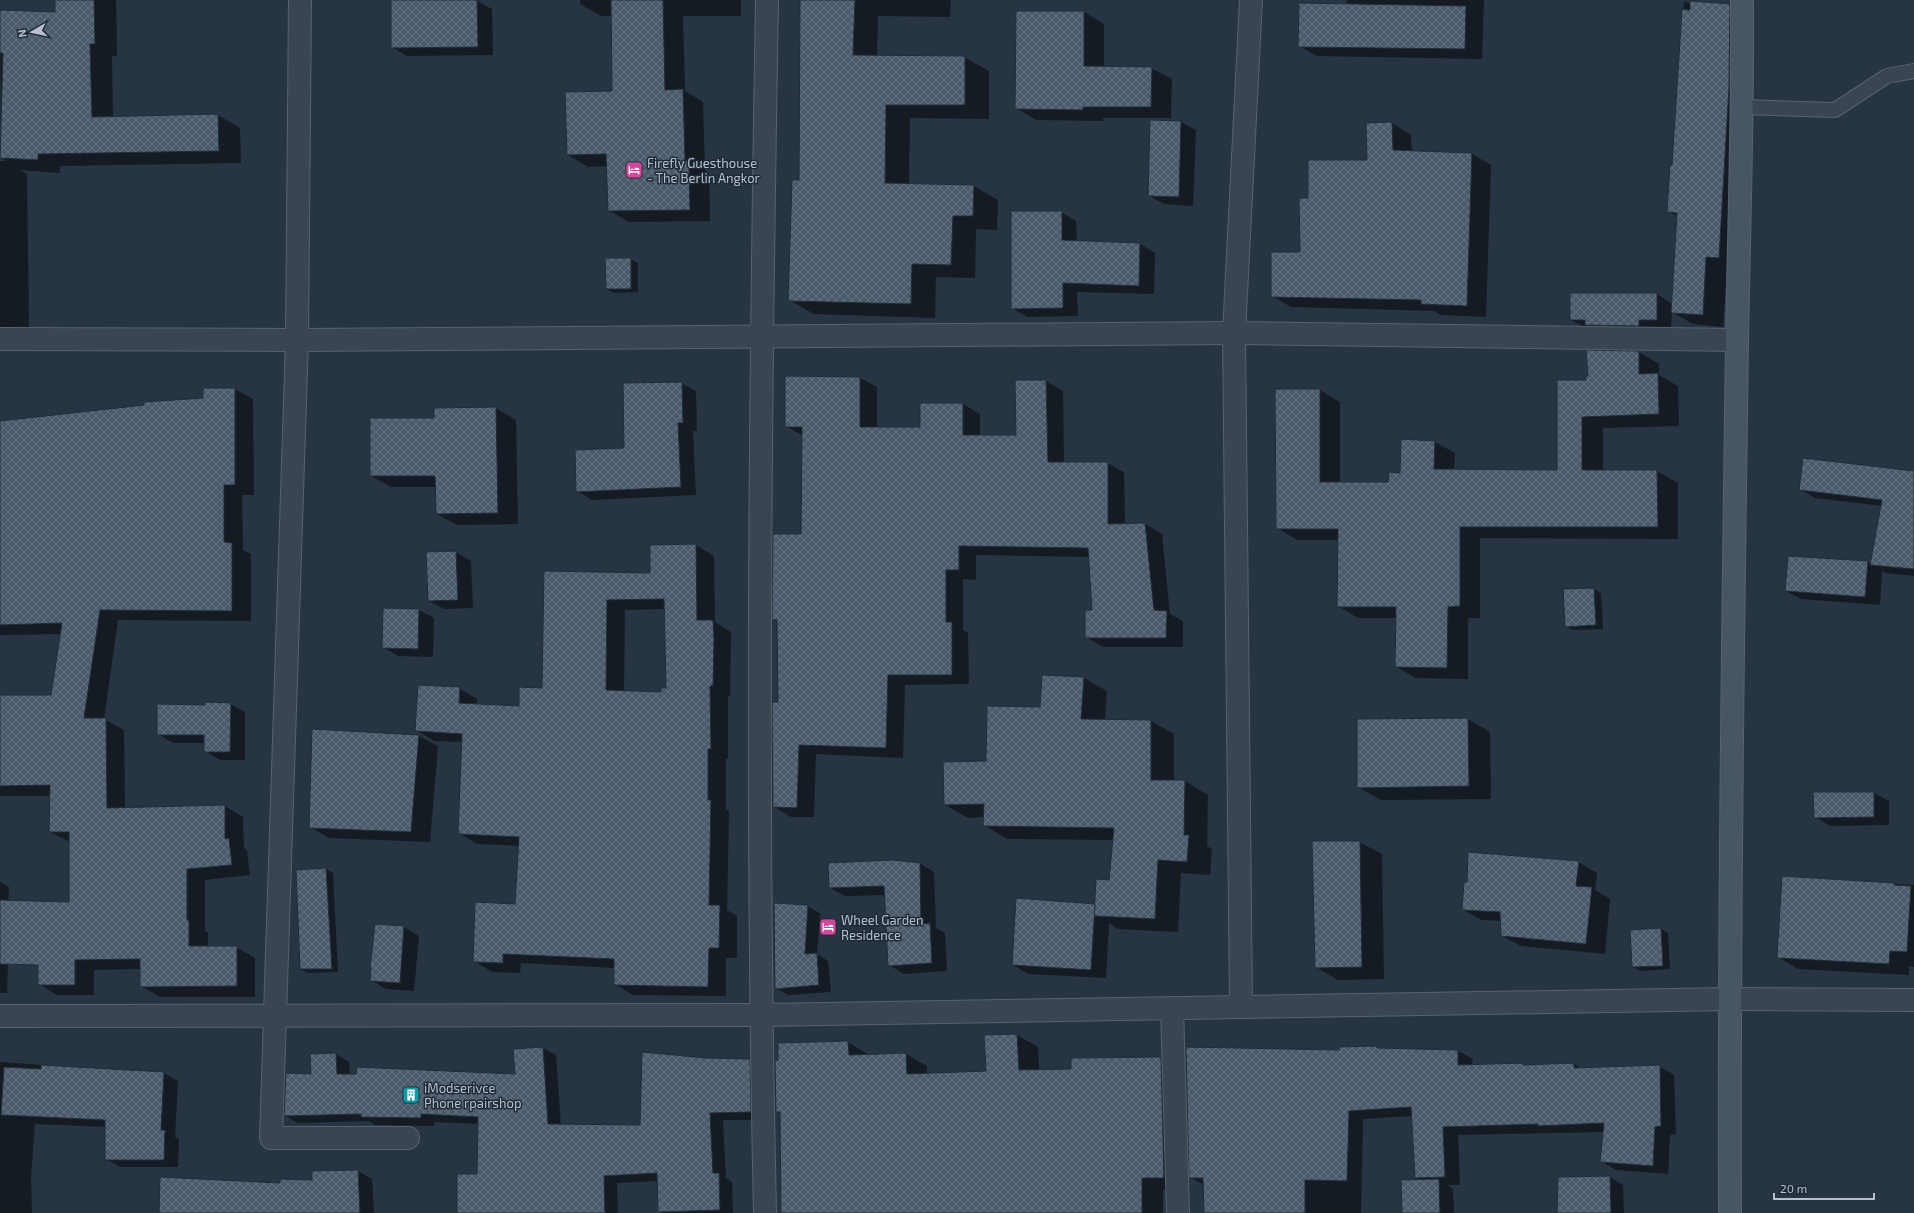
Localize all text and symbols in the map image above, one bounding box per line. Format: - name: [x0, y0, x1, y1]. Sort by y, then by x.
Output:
- north arrow: [12, 12, 52, 52]
- text: N: [15, 29, 29, 39]
- place label: Firefly Guesthouse - The Berlin Angkor: [647, 155, 760, 186]
- hotel icon: Firefly Guesthouse - The Berlin Angkor: [624, 160, 644, 180]
- place label: Wheel Garden Residence: [841, 912, 924, 943]
- hotel icon: Wheel Garden Residence: [818, 917, 838, 937]
- place label: iModserivce Phone rpairshop: [424, 1080, 521, 1111]
- building icon: iModserivce Phone rpairshop: [401, 1085, 421, 1105]
- scale bar: [1774, 1175, 1874, 1201]
- text: 20 m: [1780, 1181, 1807, 1195]

